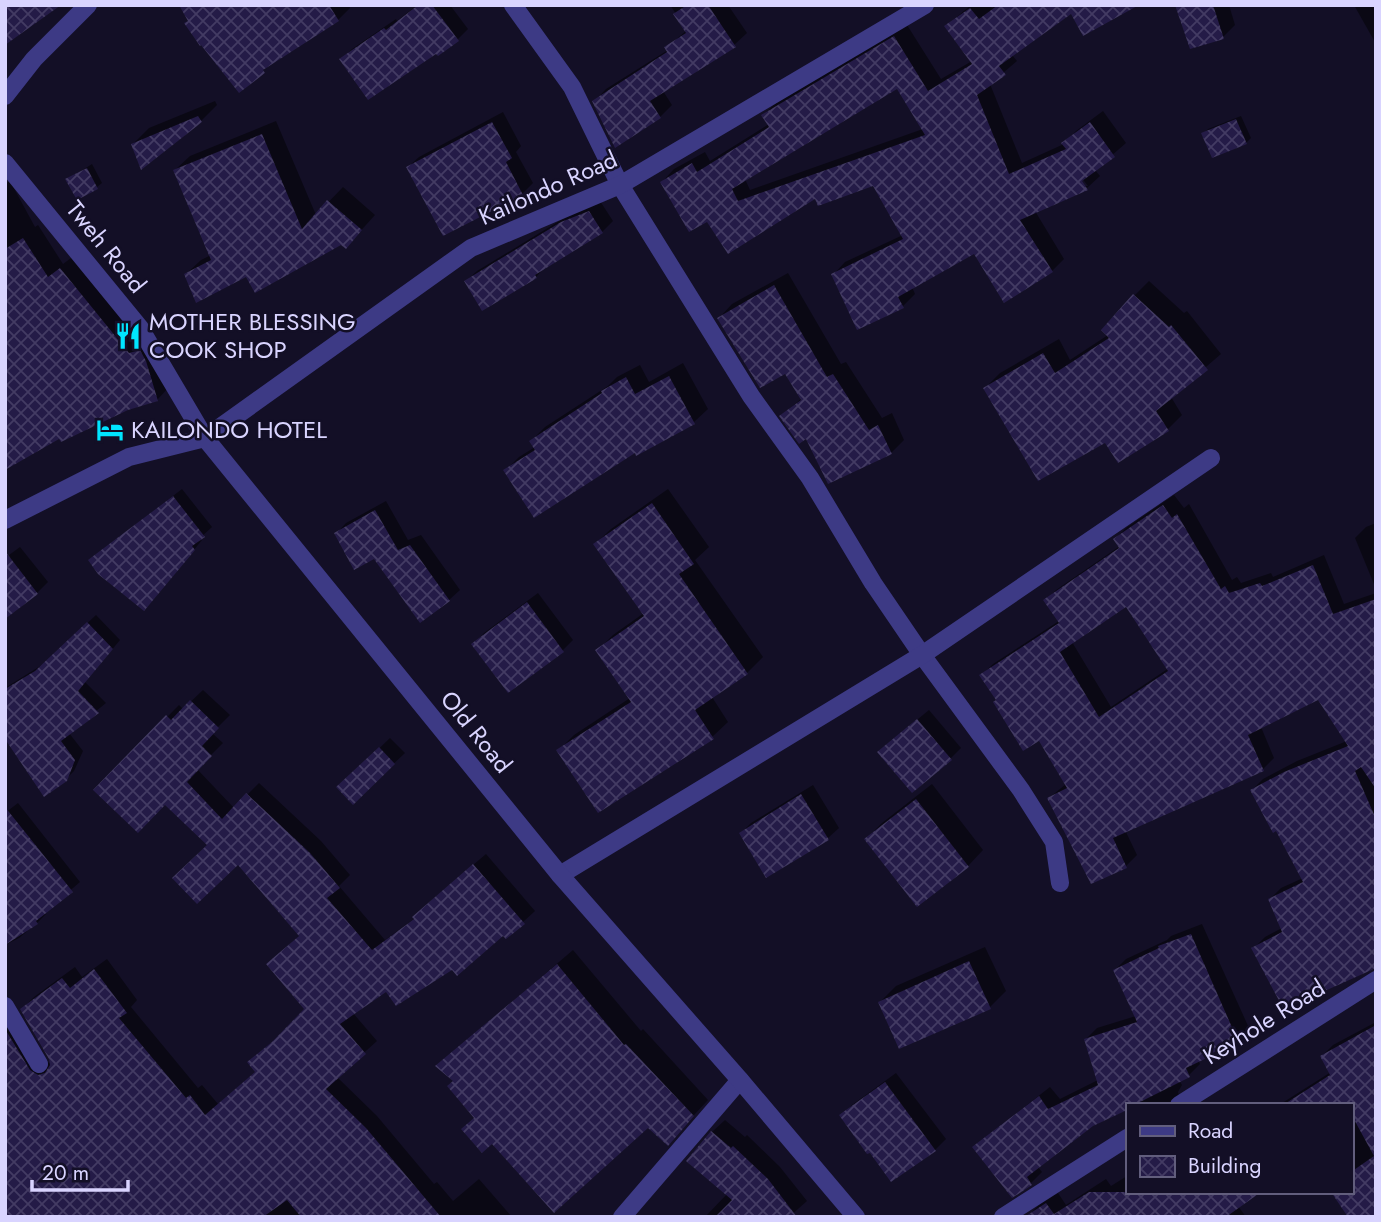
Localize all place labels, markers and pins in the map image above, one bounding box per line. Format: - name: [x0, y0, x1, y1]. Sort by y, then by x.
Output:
- place label: MOTHER BLESSING COOK SHOP: [149, 304, 356, 367]
- restaurant icon: MOTHER BLESSING COOK SHOP: [113, 321, 143, 351]
- place label: KAILONDO HOTEL: [131, 412, 327, 447]
- hotel icon: KAILONDO HOTEL: [95, 415, 125, 445]

